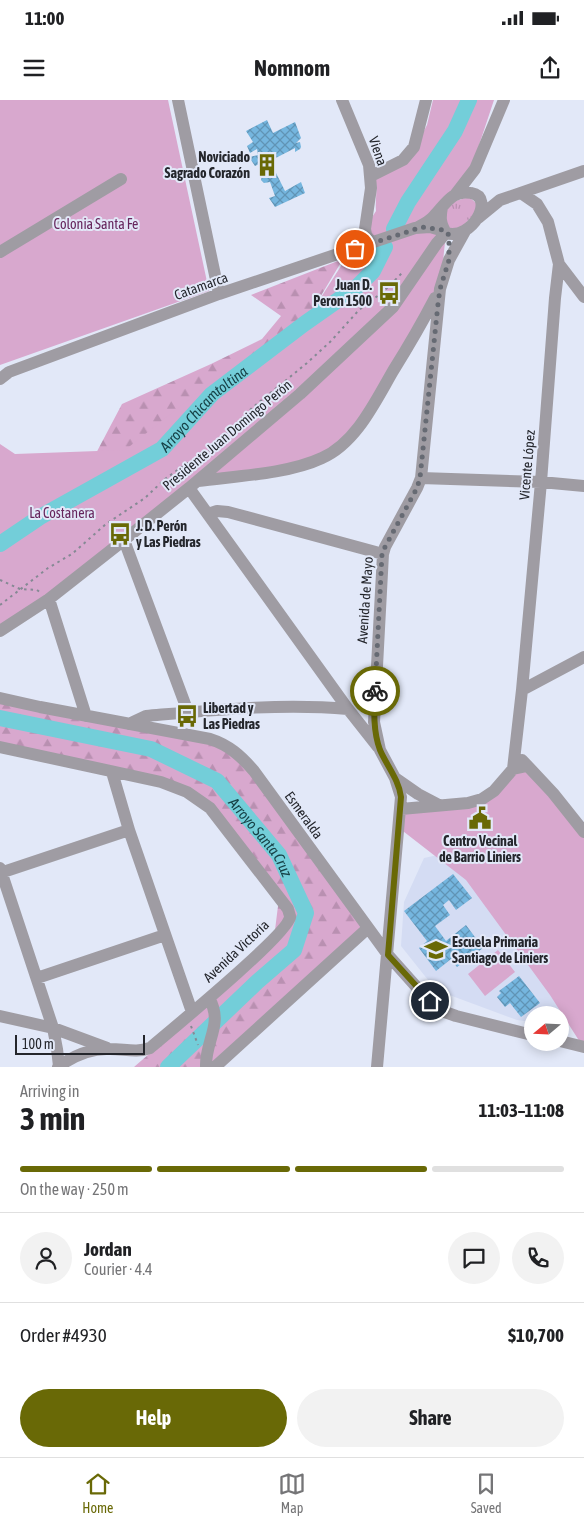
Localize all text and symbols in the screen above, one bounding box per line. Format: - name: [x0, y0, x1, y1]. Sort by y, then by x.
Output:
- text: 11:00: [25, 7, 64, 29]
- icon: menu: [20, 54, 48, 82]
- icon: share: [536, 54, 564, 82]
- text: Nomnom: [254, 55, 330, 81]
- street label: Viena: [366, 134, 390, 168]
- place label: Noviciado Sagrado Corazón: [165, 149, 250, 181]
- building icon: Noviciado Sagrado Corazón: [254, 152, 280, 178]
- park label: Colonia Santa Fe: [54, 216, 138, 232]
- pin: [334, 228, 376, 270]
- icon: bag: [341, 235, 369, 263]
- street label: Catamarca: [172, 269, 230, 303]
- place label: Juan D. Peron 1500: [313, 277, 373, 309]
- bus stop icon: Juan D. Peron 1500: [376, 280, 402, 306]
- water label: Arroyo Chicamtoltina: [155, 362, 250, 455]
- street label: Presidente Juan Domingo Perón: [159, 376, 295, 494]
- street label: Vicente López: [516, 429, 538, 501]
- park label: La Costanera: [29, 505, 95, 521]
- place label: J. D. Perón y Las Piedras: [135, 518, 201, 550]
- bus stop icon: J. D. Perón y Las Piedras: [107, 521, 133, 547]
- street label: Avenida de Mayo: [354, 556, 376, 644]
- courier: [350, 666, 400, 716]
- icon: bike: [361, 677, 389, 705]
- place label: Libertad y Las Piedras: [203, 700, 260, 732]
- bus stop icon: Libertad y Las Piedras: [174, 703, 200, 729]
- street label: Esmeralda: [282, 788, 326, 842]
- water label: Arroyo Santa Cruz: [225, 793, 297, 880]
- public building icon: Centro Vecinal de Barrio Liniers: [467, 805, 493, 831]
- place label: Centro Vecinal de Barrio Liniers: [439, 833, 521, 865]
- street label: Avenida Victoria: [200, 917, 272, 985]
- place label: Escuela Primaria Santiago de Liniers: [452, 934, 548, 966]
- school or university icon: Escuela Primaria Santiago de Liniers: [423, 937, 449, 963]
- pin: [409, 980, 451, 1022]
- icon: home: [416, 987, 444, 1015]
- north arrow: [524, 1006, 569, 1051]
- map controls: [524, 1006, 569, 1051]
- scale bar: [15, 1032, 145, 1055]
- text: 100 m: [22, 1036, 54, 1052]
- text: Arriving in: [20, 1082, 80, 1100]
- text: 11:03–11:08: [478, 1099, 564, 1121]
- text: 3 min: [20, 1100, 85, 1137]
- text: On the way · 250 m: [20, 1180, 129, 1198]
- button: person: [20, 1232, 72, 1284]
- button: chat: [448, 1232, 500, 1284]
- button: phone: [512, 1232, 564, 1284]
- text: Jordan: [84, 1238, 132, 1260]
- text: Courier · 4.4: [84, 1260, 153, 1278]
- text: Order #4930: [20, 1324, 107, 1346]
- text: $10,700: [508, 1324, 564, 1346]
- button: Help: [20, 1389, 287, 1447]
- button: Share: [297, 1389, 564, 1447]
- tab: Home: [82, 1470, 113, 1516]
- tab: Map: [278, 1470, 306, 1516]
- tab: Saved: [471, 1470, 502, 1516]

